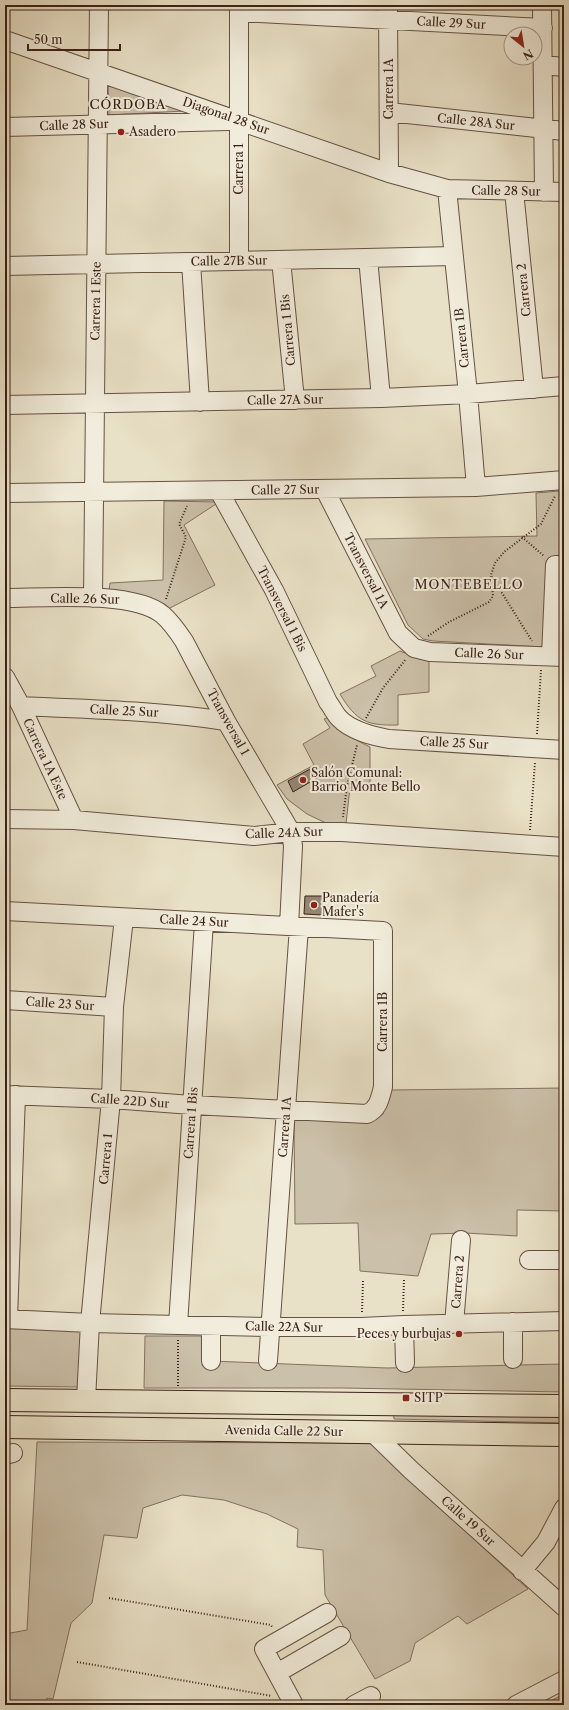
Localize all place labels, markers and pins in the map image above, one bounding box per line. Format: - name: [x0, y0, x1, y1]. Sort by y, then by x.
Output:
- place label: Asadero: [128, 124, 176, 139]
- marker: Asadero: [116, 127, 126, 137]
- place label: Salón Comunal: Barrio Monte Bello: [311, 765, 420, 794]
- marker: Salón Comunal: Barrio Monte Bello: [298, 775, 308, 785]
- place label: Panadería Mafer's: [322, 890, 380, 919]
- marker: Panadería Mafer's: [309, 900, 319, 910]
- place label: Peces y burbujas: [357, 1326, 451, 1341]
- marker: Peces y burbujas: [454, 1329, 464, 1339]
- place label: SITP: [414, 1390, 443, 1405]
- marker: SITP: [401, 1393, 411, 1403]

